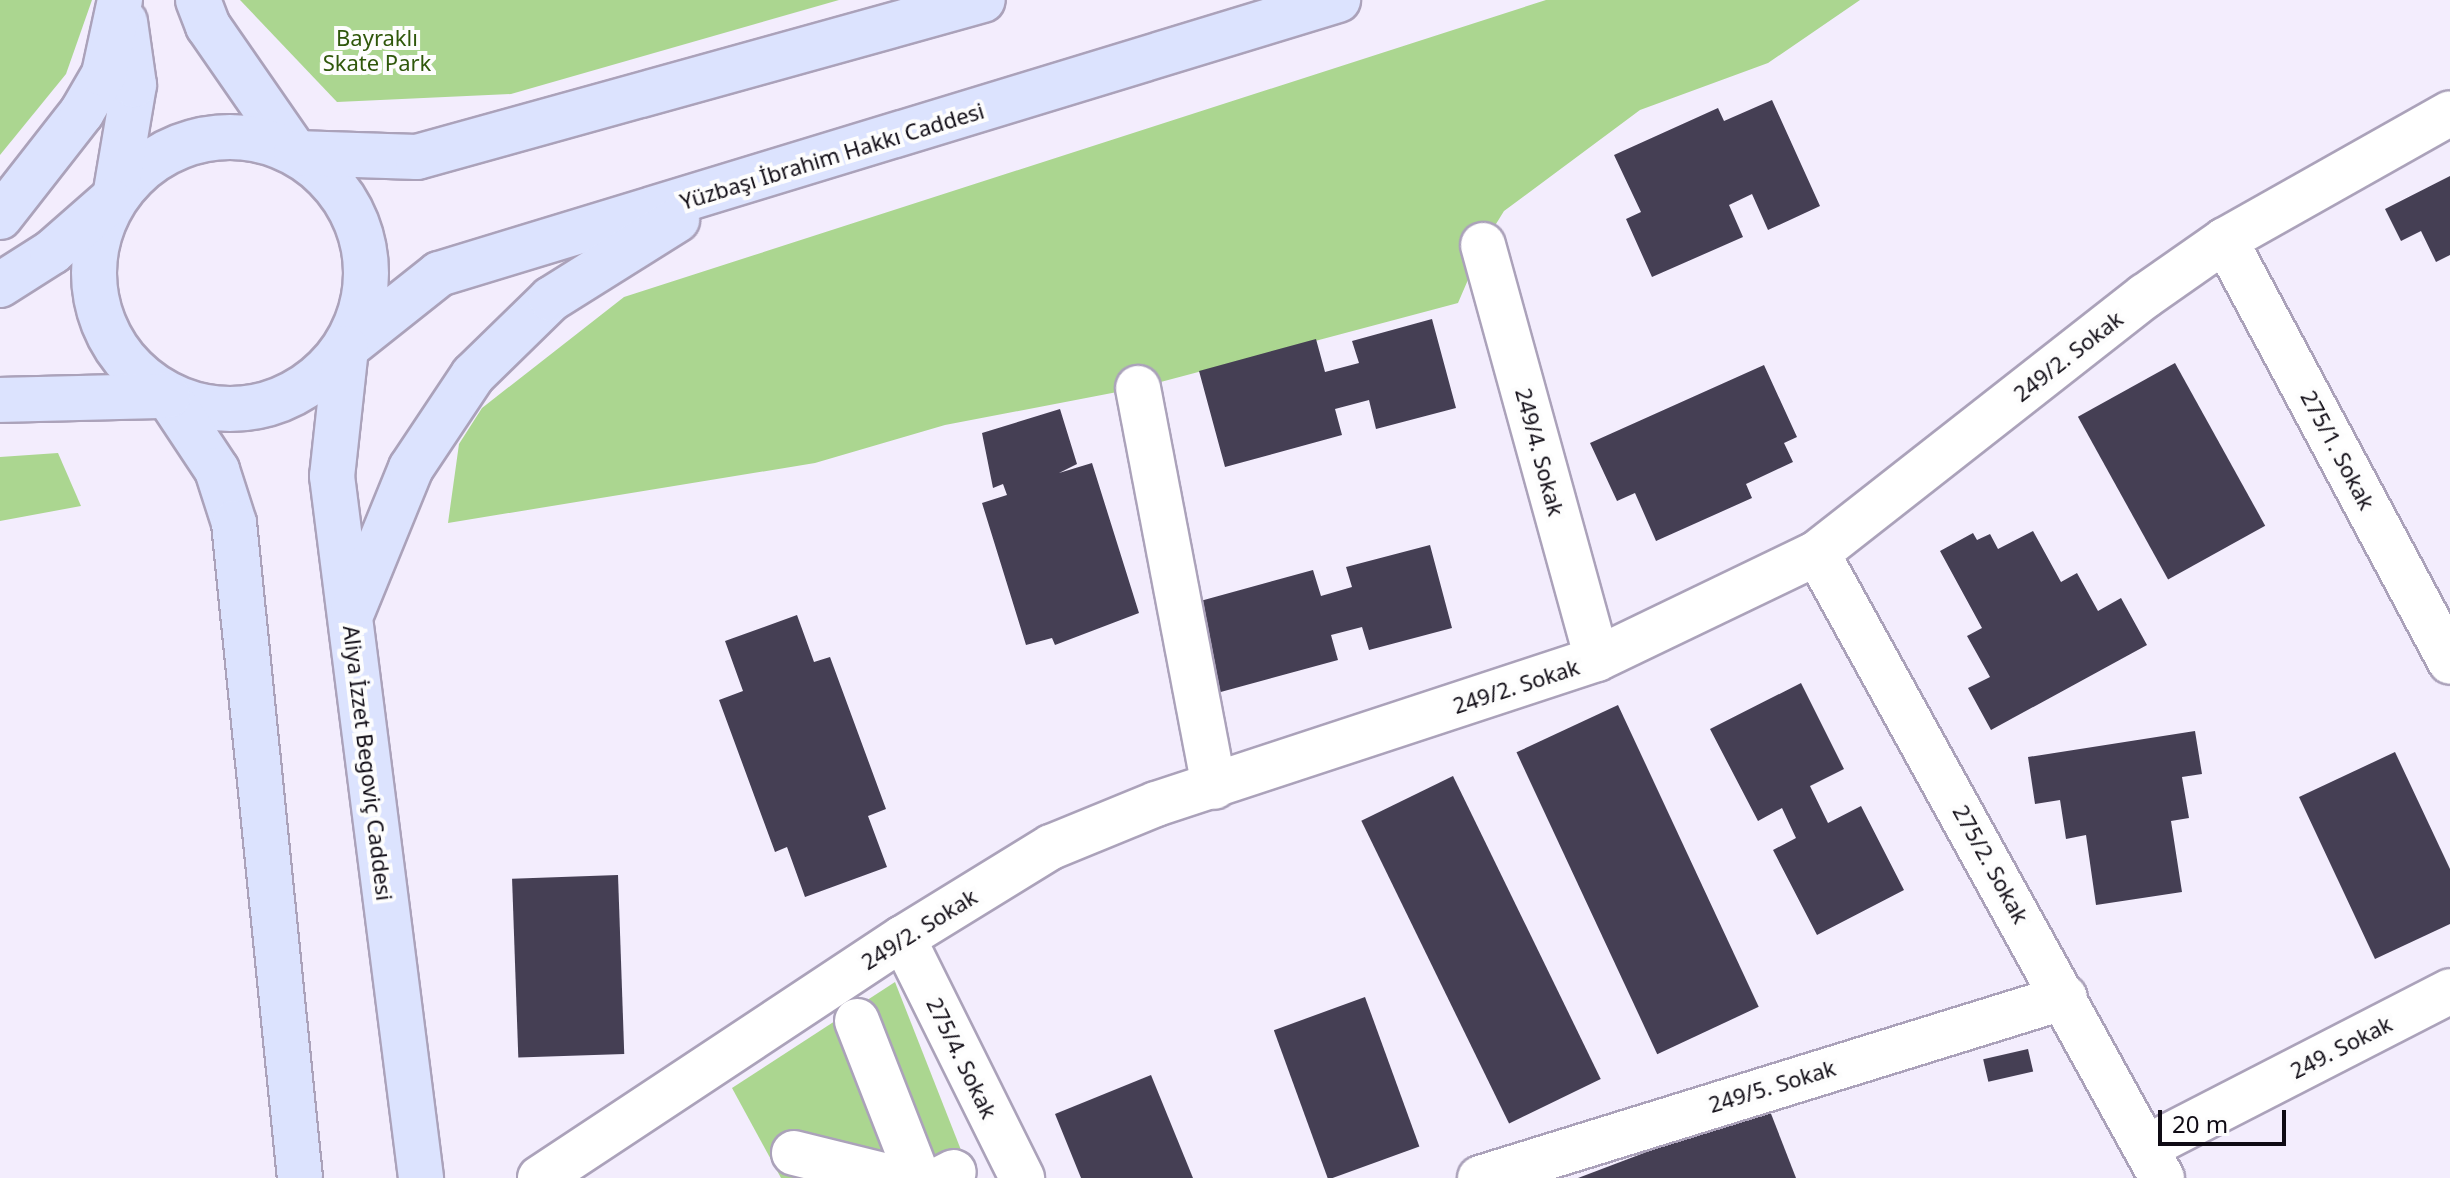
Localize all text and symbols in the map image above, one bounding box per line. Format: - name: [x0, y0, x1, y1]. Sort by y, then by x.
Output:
- park label: Bayraklı Skate Park: [323, 24, 431, 76]
- street label: Yüzbaşı İbrahim Hakkı Caddesi: [677, 97, 987, 215]
- street label: 249/2. Sokak: [2008, 305, 2128, 407]
- street label: 249/4. Sokak: [1510, 385, 1570, 519]
- street label: 275/1. Sokak: [2296, 386, 2380, 514]
- street label: Aliya İzzet Begoviç Caddesi: [338, 624, 398, 902]
- street label: 249/2. Sokak: [1449, 653, 1583, 719]
- street label: 275/2. Sokak: [1948, 800, 2034, 928]
- street label: 249/2. Sokak: [856, 883, 982, 975]
- street label: 275/4. Sokak: [921, 993, 1003, 1123]
- street label: 249. Sokak: [2286, 1010, 2396, 1084]
- street label: 249/5. Sokak: [1705, 1054, 1839, 1118]
- scale bar: [2162, 1094, 2290, 1144]
- text: 20 m: [2172, 1107, 2228, 1140]

